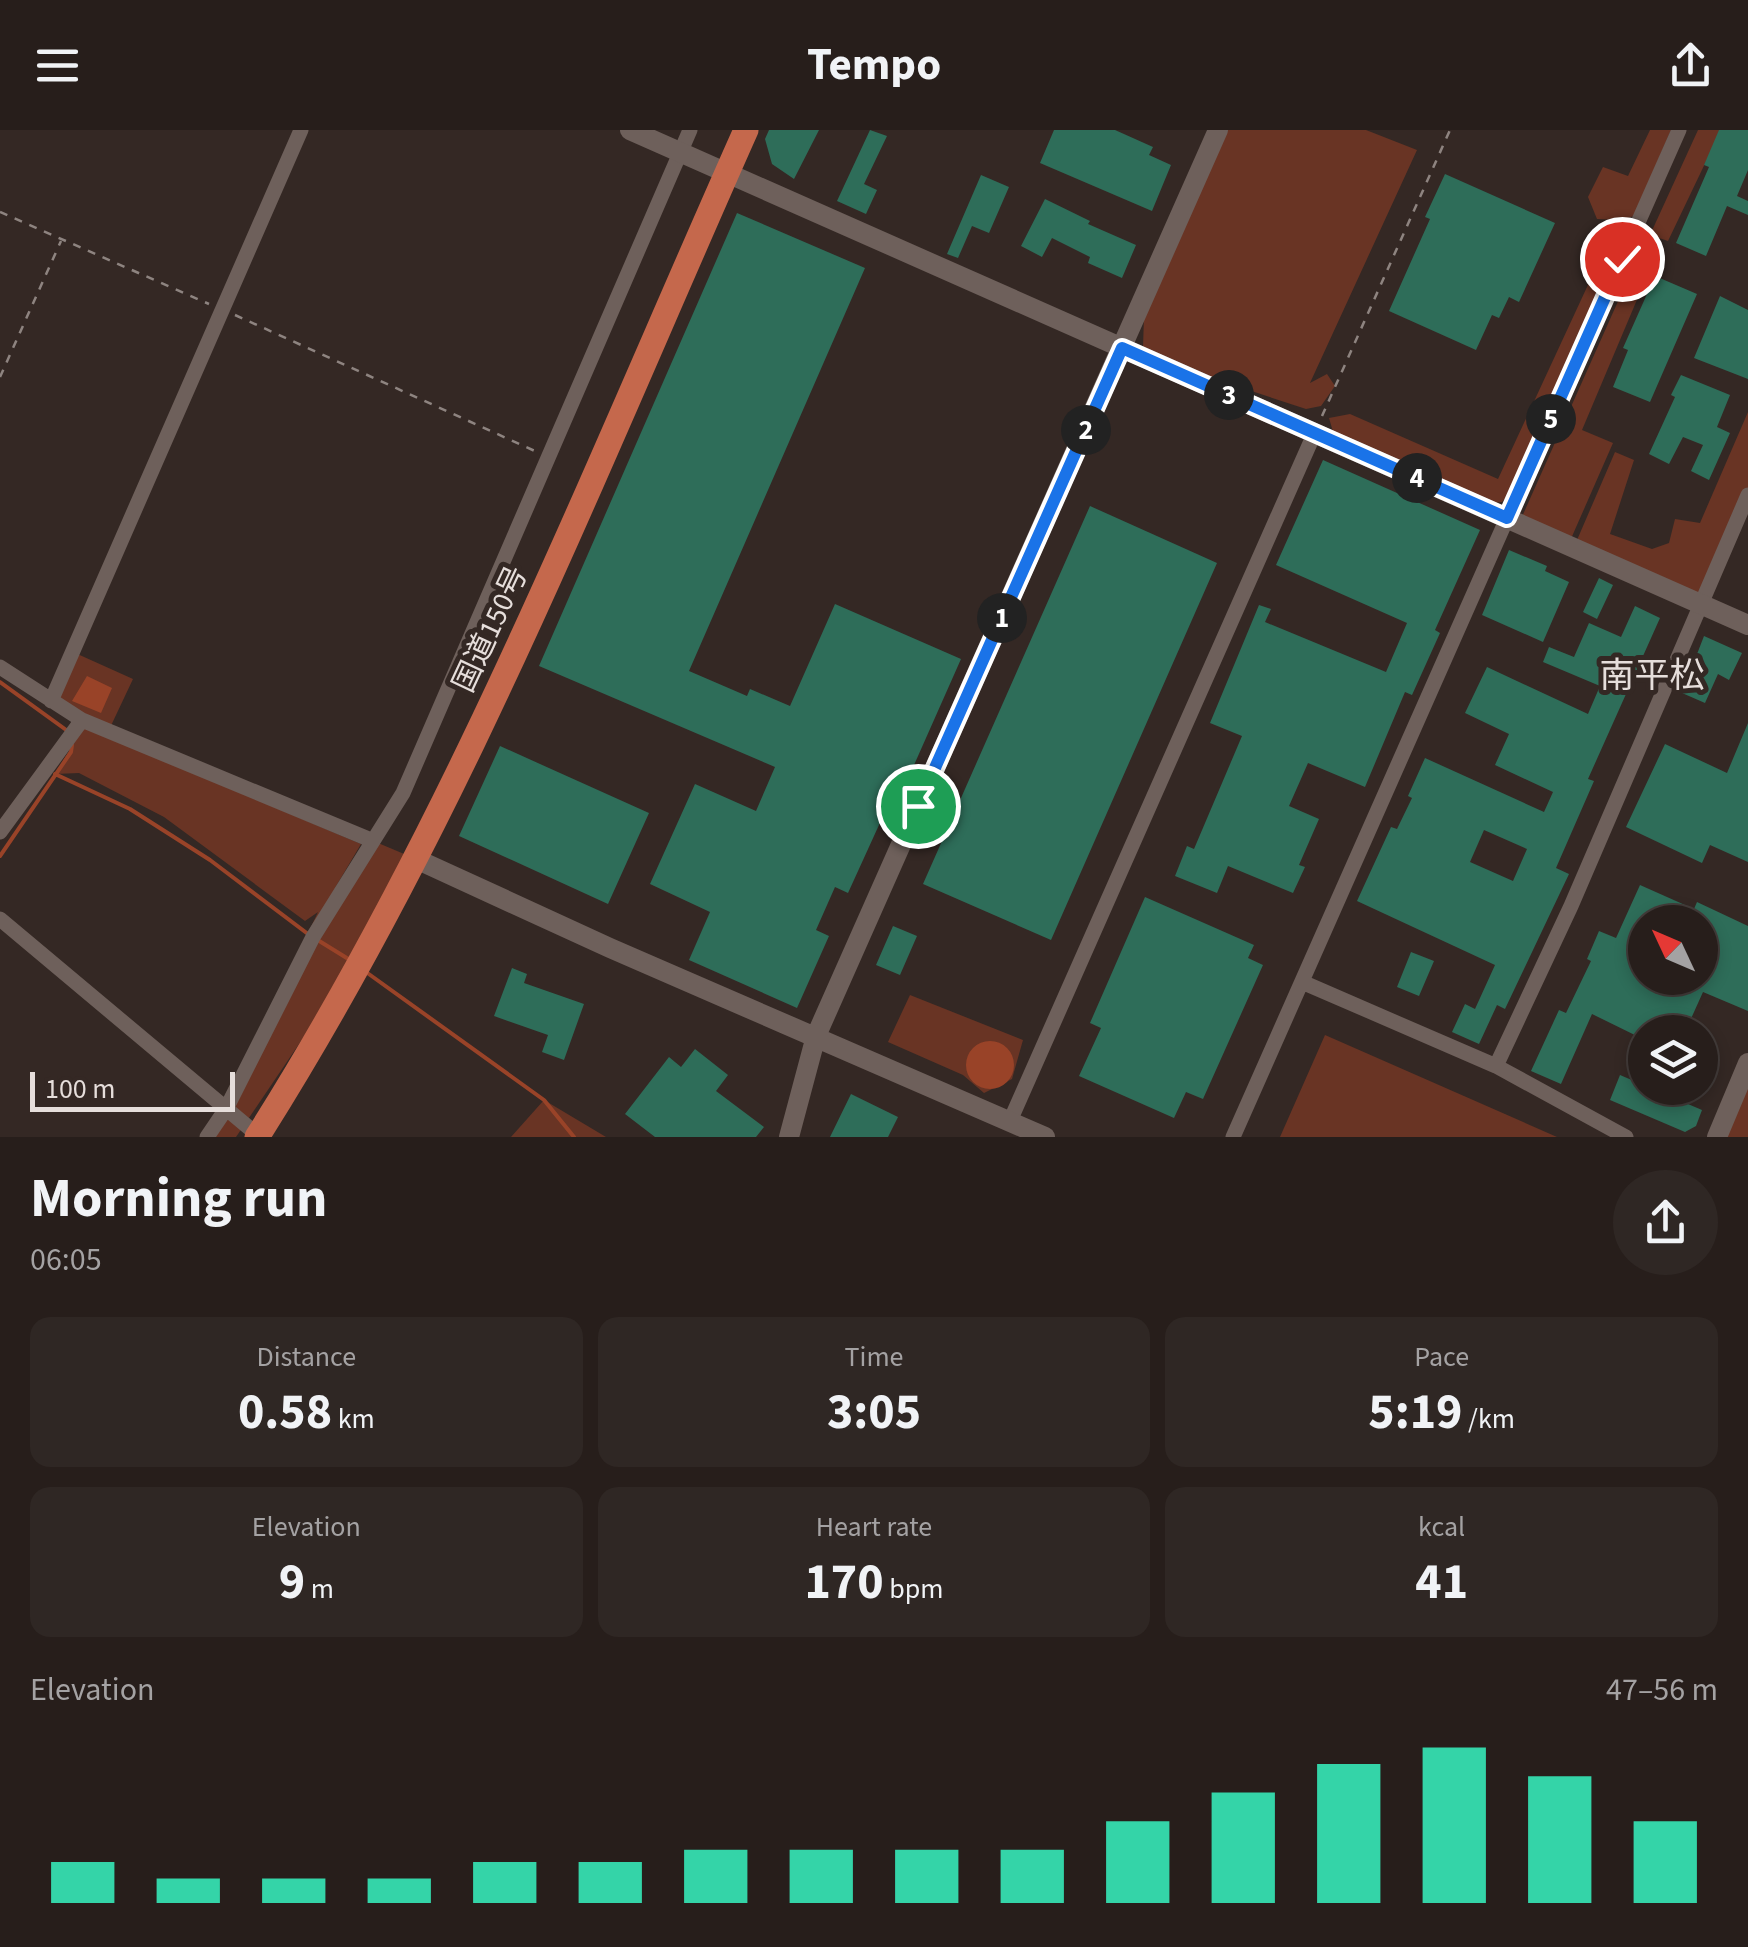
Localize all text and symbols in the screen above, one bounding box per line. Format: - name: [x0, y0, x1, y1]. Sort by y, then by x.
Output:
- text: Tempo: [807, 33, 941, 97]
- icon: menu: [30, 38, 85, 93]
- icon: share: [1663, 38, 1718, 93]
- pin: [1580, 217, 1665, 302]
- icon: check: [1595, 232, 1650, 287]
- pin: 3: [1204, 370, 1254, 420]
- text: 3: [1222, 375, 1236, 415]
- pin: 5: [1526, 394, 1576, 444]
- text: 5: [1544, 399, 1558, 439]
- pin: 2: [1061, 405, 1111, 455]
- text: 2: [1079, 410, 1093, 450]
- pin: 4: [1392, 453, 1442, 503]
- text: 4: [1410, 458, 1424, 498]
- street label: 国道150号: [442, 559, 538, 699]
- pin: 1: [977, 593, 1027, 643]
- text: 1: [995, 598, 1009, 638]
- district label: 南平松: [1599, 651, 1705, 701]
- pin: [876, 764, 961, 849]
- icon: arrive: [891, 779, 946, 834]
- north arrow: [1628, 905, 1718, 995]
- map controls: [1628, 905, 1718, 1105]
- button: layers: [1628, 1015, 1718, 1105]
- scale bar: [30, 1067, 235, 1111]
- text: 100 m: [45, 1069, 116, 1109]
- text: Morning run: [30, 1160, 327, 1238]
- button: share: [1613, 1170, 1718, 1275]
- text: 06:05: [30, 1237, 102, 1283]
- text: Distance: [257, 1337, 356, 1377]
- text: Time: [844, 1337, 903, 1377]
- text: Pace: [1414, 1337, 1469, 1377]
- text: 0.58: [238, 1377, 332, 1448]
- text: 3:05: [827, 1377, 921, 1448]
- text: 5:19: [1368, 1377, 1463, 1448]
- text: km: [332, 1399, 375, 1439]
- text: /km: [1463, 1399, 1515, 1439]
- text: Elevation: [252, 1507, 361, 1547]
- text: Heart rate: [816, 1507, 932, 1547]
- text: kcal: [1418, 1507, 1465, 1547]
- text: 9: [279, 1547, 305, 1618]
- text: 170: [804, 1547, 884, 1618]
- text: 41: [1415, 1547, 1468, 1618]
- text: m: [305, 1569, 334, 1609]
- text: bpm: [884, 1569, 944, 1609]
- text: Elevation: [30, 1667, 155, 1713]
- text: 47–56 m: [1606, 1667, 1718, 1713]

